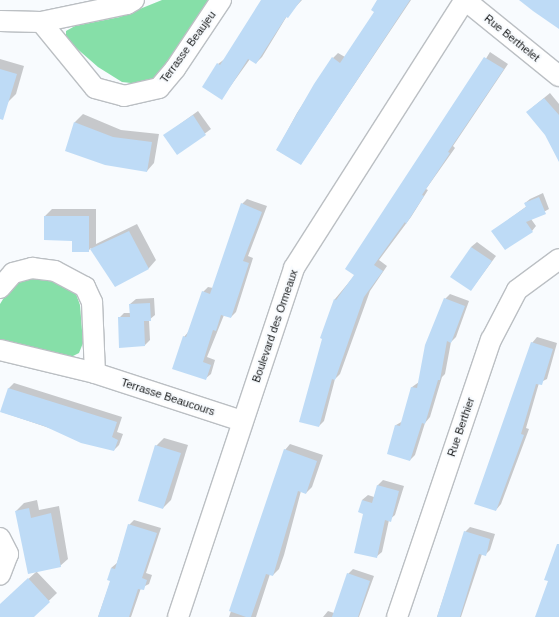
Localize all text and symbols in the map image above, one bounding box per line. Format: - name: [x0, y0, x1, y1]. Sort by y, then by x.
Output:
- street label: Terrasse Beaujeu: [158, 8, 218, 86]
- street label: Rue Berthelet: [482, 12, 542, 64]
- street label: Boulevard des Ormeaux: [249, 268, 301, 384]
- street label: Terrasse Beaucours: [119, 376, 217, 418]
- street label: Rue Berthier: [445, 396, 477, 458]

